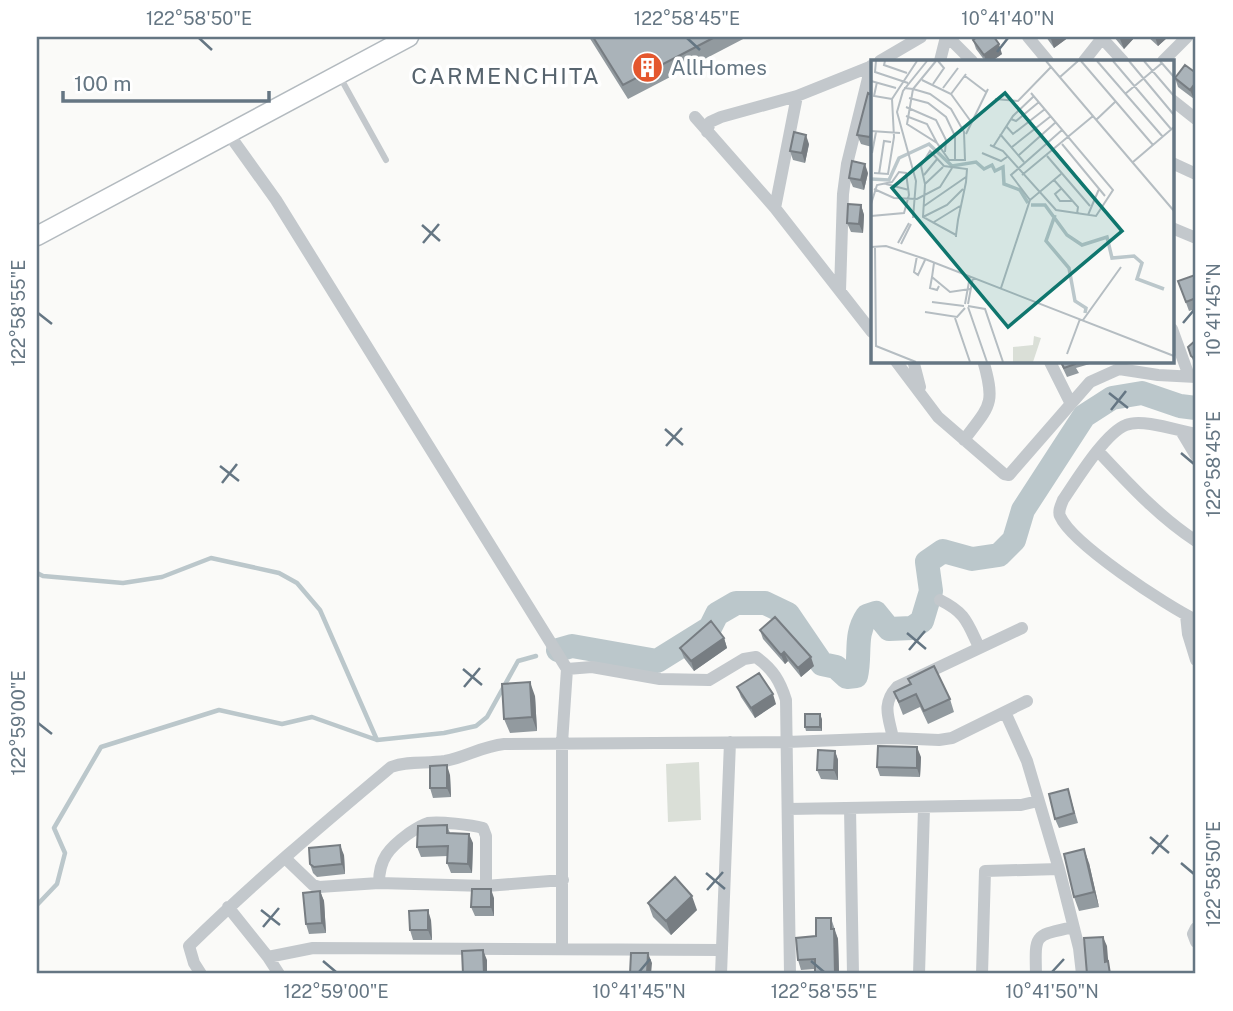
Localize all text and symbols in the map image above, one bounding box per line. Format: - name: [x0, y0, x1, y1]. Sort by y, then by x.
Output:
- text: 122°58'50"E: [146, 8, 252, 29]
- text: 122°58'45"E: [634, 8, 740, 29]
- text: 10°41'40"N: [961, 8, 1055, 29]
- building icon: AllHomes: [631, 51, 665, 85]
- place label: AllHomes: [671, 55, 767, 80]
- scale bar: [63, 60, 270, 104]
- inset map: [871, 60, 1174, 362]
- district label: CARMENCHITA: [411, 62, 601, 89]
- text: 100 m: [74, 71, 131, 96]
- text: 122°58'55"E: [8, 260, 29, 366]
- text: 10°41'45"N: [1203, 263, 1224, 357]
- text: 122°58'45"E: [1203, 411, 1224, 517]
- text: 122°59'00"E: [8, 670, 29, 776]
- text: 122°58'50"E: [1203, 821, 1224, 927]
- text: 122°59'00"E: [283, 981, 389, 1002]
- text: 10°41'45"N: [592, 981, 686, 1002]
- text: 122°58'55"E: [771, 981, 877, 1002]
- text: 10°41'50"N: [1005, 981, 1099, 1002]

